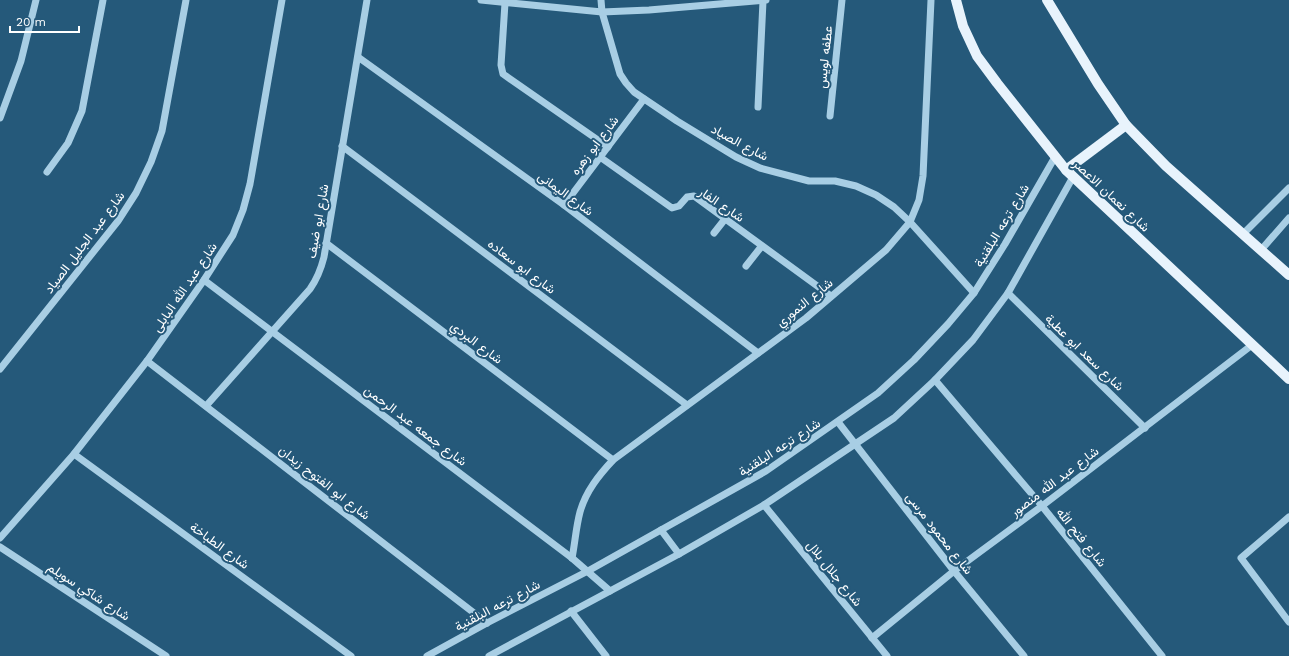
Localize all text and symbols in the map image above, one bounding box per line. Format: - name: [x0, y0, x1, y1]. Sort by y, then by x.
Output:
- scale bar: [10, 8, 79, 34]
- text: 20 m: [16, 15, 46, 29]
- street label: عطفه لويس: [814, 25, 836, 89]
- street label: شارع ابو زهره: [567, 113, 623, 179]
- street label: شارع الصياد: [708, 121, 771, 166]
- street label: شارع نعمان الاعصر: [1068, 155, 1153, 236]
- street label: شارع اليمانى: [534, 168, 596, 220]
- street label: شارع ترعه البلقنية: [971, 181, 1034, 271]
- street label: شارع ابو ضيف: [304, 183, 333, 260]
- street label: شارع الفار: [694, 183, 747, 227]
- street label: شارع عبد الجليل الصياد: [41, 188, 129, 297]
- street label: شارع ابو سعاده: [484, 236, 559, 298]
- street label: شارع عبد الله البابلى: [149, 240, 222, 336]
- street label: شارع النموري: [773, 275, 838, 332]
- street label: شارع سعد ابو عطية: [1041, 311, 1127, 395]
- street label: شارع البردي: [446, 318, 506, 369]
- street label: شارع جمعه عبد الرحمن: [360, 382, 470, 470]
- street label: شارع ترعه البلقنية: [736, 415, 824, 481]
- street label: شارع ابو الفتوح زيدان: [275, 442, 373, 524]
- street label: شارع عبد الله منصور: [1006, 443, 1103, 522]
- street label: شارع محمود مرسى: [901, 489, 976, 579]
- street label: شارع فتح الله: [1052, 505, 1110, 571]
- street label: شارع الطباخة: [186, 519, 252, 574]
- street label: شارع جلال بلال: [802, 538, 866, 610]
- street label: شارع شاكي سويلم: [43, 559, 133, 626]
- street label: شارع ترعه البلقنية: [452, 577, 543, 636]

